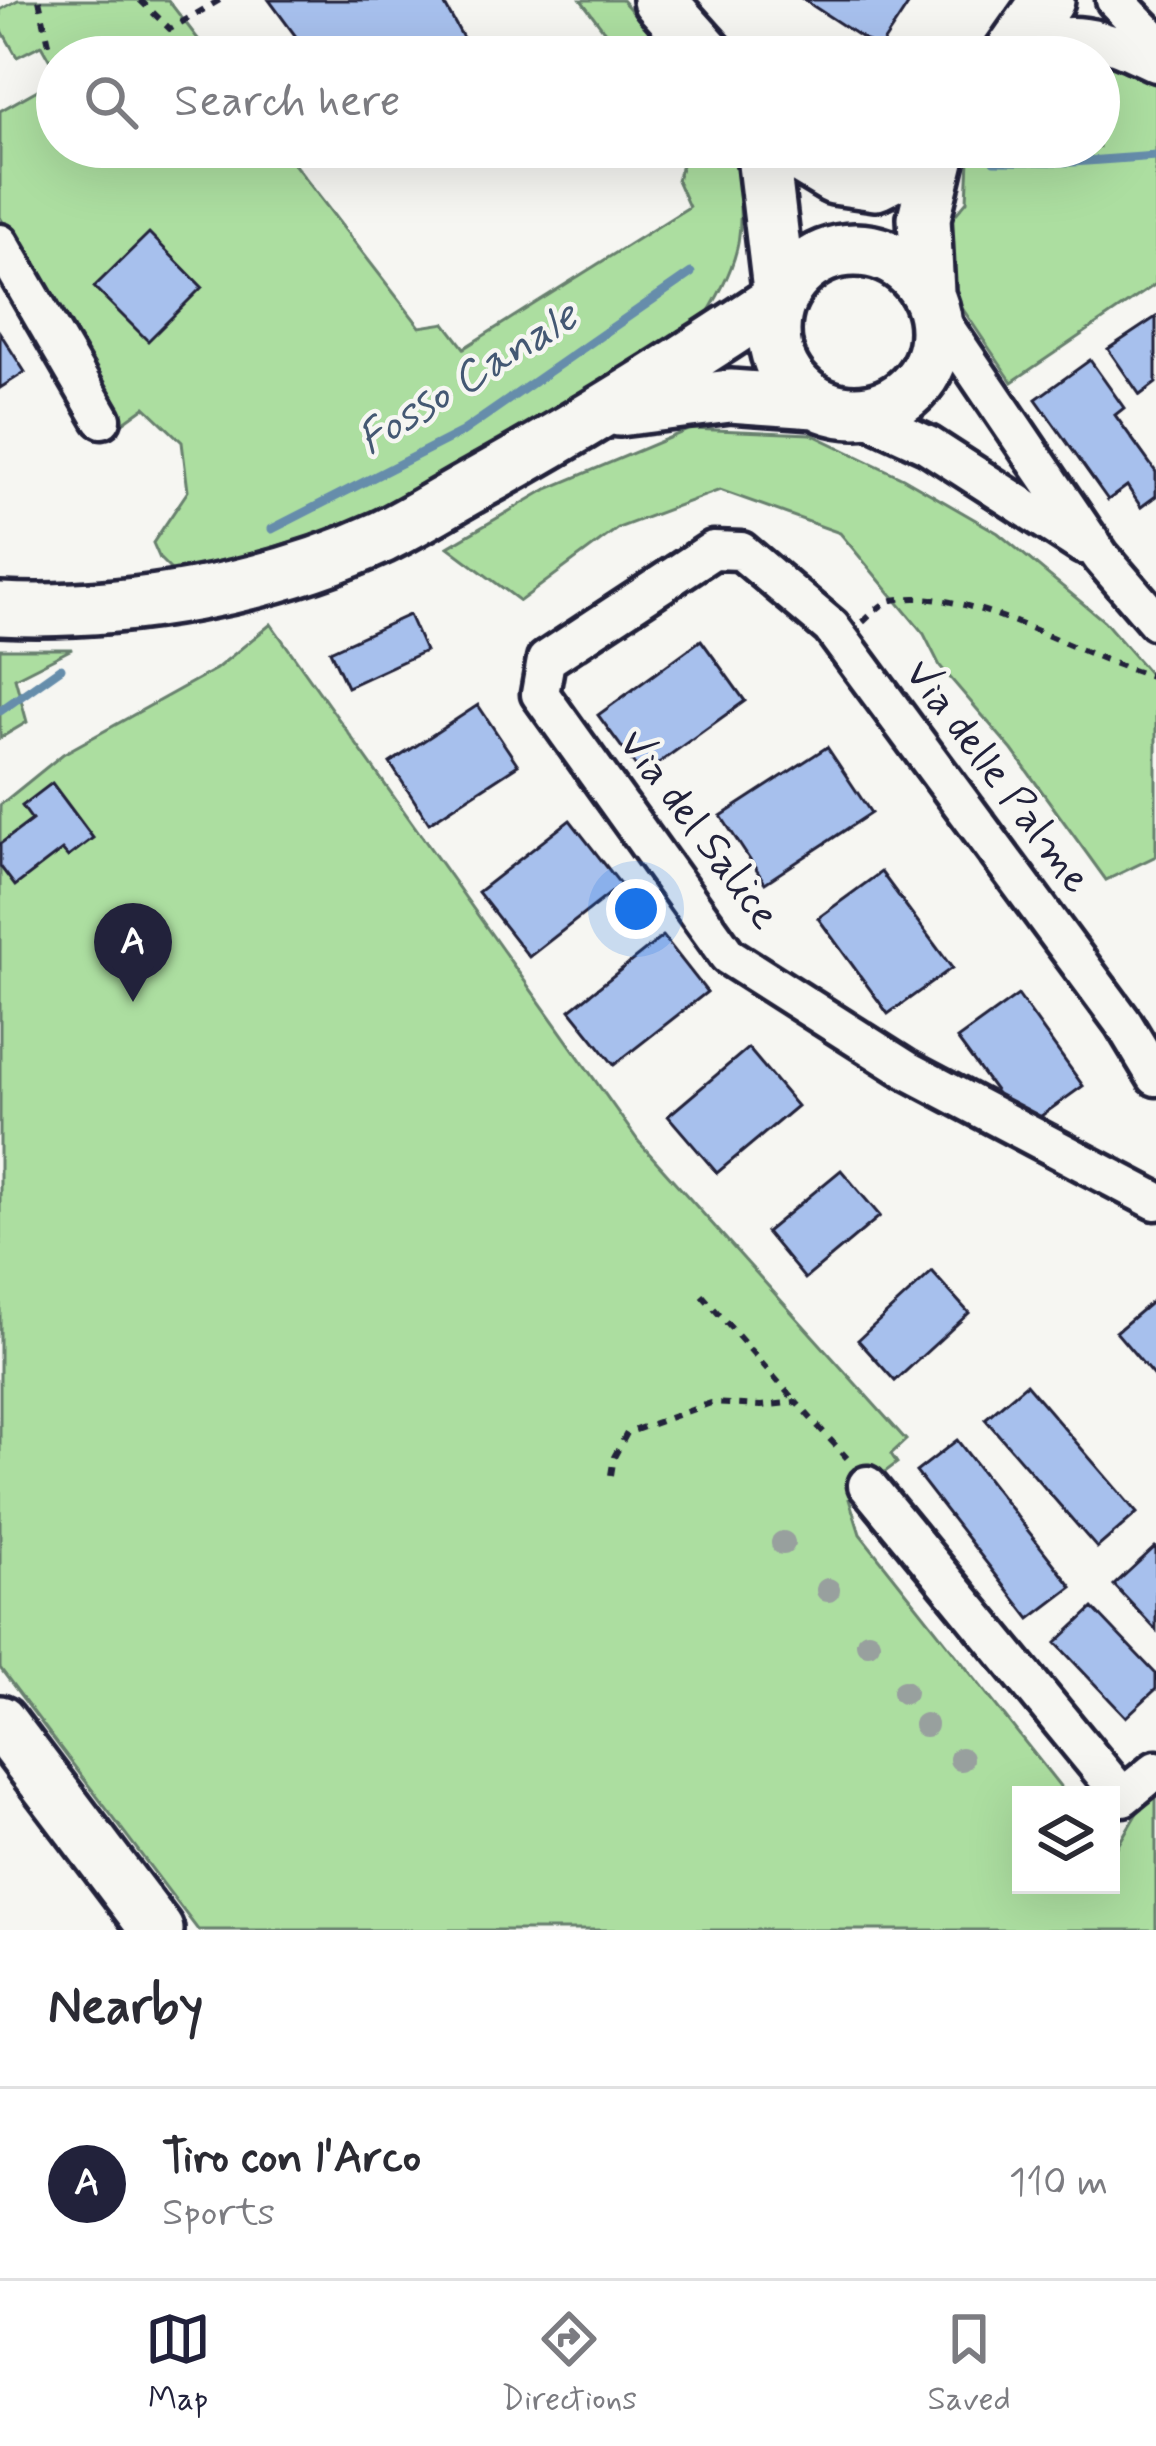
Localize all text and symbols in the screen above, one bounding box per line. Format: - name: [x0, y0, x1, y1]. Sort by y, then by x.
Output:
- search box: [36, 36, 1120, 168]
- icon: search: [78, 69, 144, 135]
- text: Search here: [174, 73, 401, 132]
- water label: Fosso Canale: [347, 287, 592, 470]
- street label: Via delle Palme: [891, 649, 1103, 905]
- street label: Via del Salice: [605, 719, 791, 941]
- your location: [606, 879, 666, 939]
- pin: A: [94, 903, 172, 1002]
- map controls: [1012, 1786, 1120, 1894]
- button: layers: [1012, 1786, 1120, 1894]
- text: Nearby: [48, 1975, 203, 2041]
- text: Tiro con l'Arco: [162, 2129, 421, 2188]
- text: A: [74, 2158, 100, 2209]
- text: 110 m: [1009, 2158, 1108, 2209]
- text: Sports: [162, 2188, 275, 2239]
- tab: Map: [145, 2306, 211, 2422]
- tab: Directions: [501, 2306, 637, 2422]
- tab: Saved: [927, 2306, 1011, 2422]

